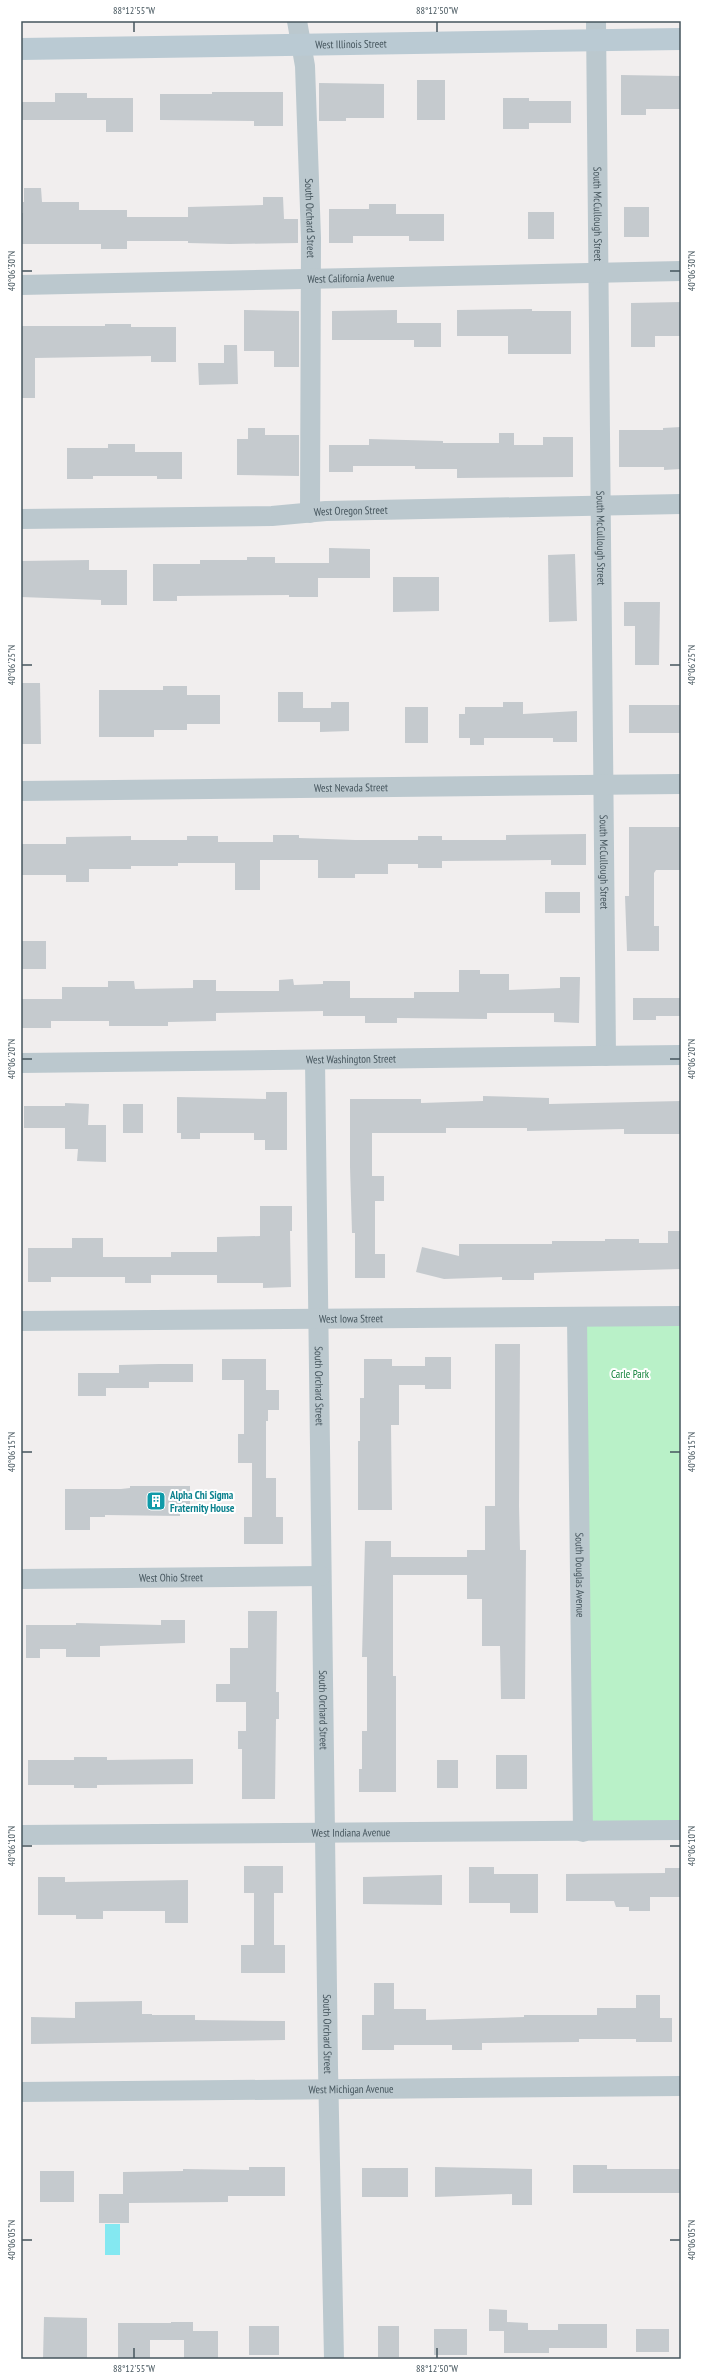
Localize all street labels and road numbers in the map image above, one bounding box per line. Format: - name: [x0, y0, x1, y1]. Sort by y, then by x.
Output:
- street label: West Illinois Street: [315, 36, 387, 52]
- street label: South McCullough Street: [590, 167, 605, 261]
- street label: South Orchard Street: [302, 178, 318, 258]
- street label: West California Avenue: [307, 270, 395, 286]
- street label: South McCullough Street: [594, 491, 608, 585]
- street label: West Oregon Street: [313, 503, 388, 519]
- street label: West Nevada Street: [314, 780, 388, 795]
- street label: South McCullough Street: [597, 815, 612, 909]
- street label: West Washington Street: [306, 1051, 396, 1067]
- street label: West Iowa Street: [319, 1311, 383, 1326]
- street label: South Orchard Street: [312, 1346, 327, 1426]
- street label: South Douglas Avenue: [573, 1532, 588, 1618]
- street label: West Ohio Street: [139, 1570, 203, 1585]
- street label: South Orchard Street: [316, 1670, 331, 1750]
- street label: West Indiana Avenue: [312, 1825, 391, 1840]
- street label: South Orchard Street: [320, 1994, 335, 2074]
- street label: West Michigan Avenue: [308, 2082, 394, 2096]

